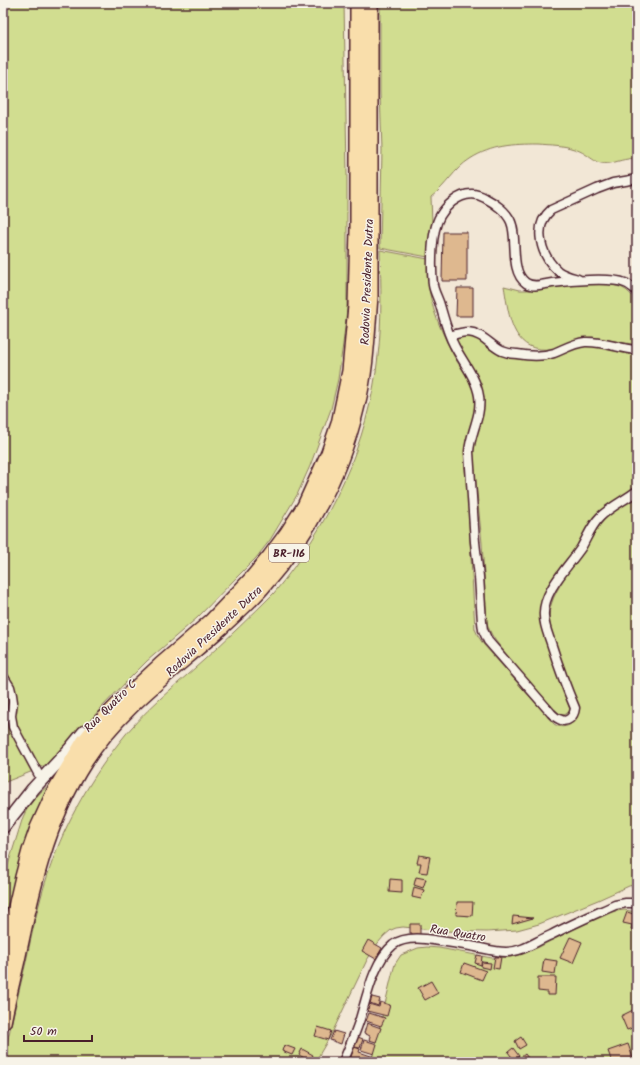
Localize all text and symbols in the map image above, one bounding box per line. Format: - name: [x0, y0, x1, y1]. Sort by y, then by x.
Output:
- street label: Rodovia Presidente Dutra: [356, 218, 379, 346]
- road number: BR-116: [269, 544, 309, 562]
- street label: Rodovia Presidente Dutra: [162, 581, 267, 681]
- street label: Rua Quatro C: [79, 675, 141, 737]
- street label: Rua Quatro: [429, 920, 487, 947]
- scale bar: [24, 1017, 92, 1043]
- text: 50 m: [30, 1022, 57, 1041]

